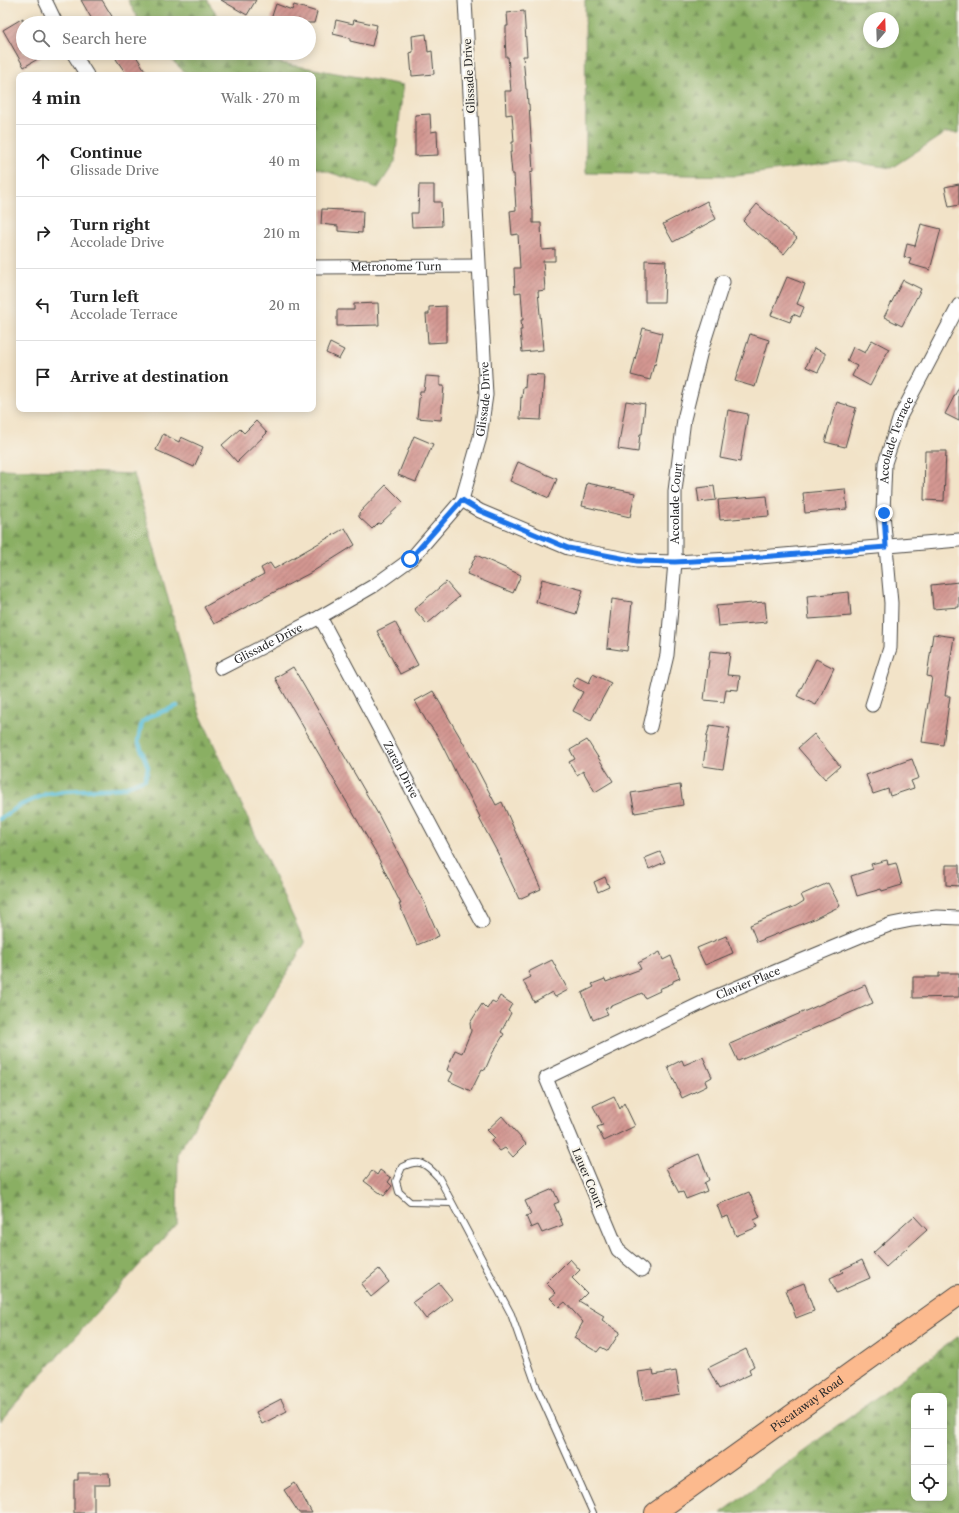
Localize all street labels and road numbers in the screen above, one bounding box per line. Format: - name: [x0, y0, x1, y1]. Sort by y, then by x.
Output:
- street label: Glissade Drive: [460, 38, 478, 114]
- street label: Metronome Turn: [350, 259, 442, 274]
- street label: Glissade Drive: [473, 361, 493, 438]
- street label: Accolade Terrace: [877, 394, 916, 485]
- street label: Accolade Court: [668, 462, 686, 545]
- street label: Glissade Drive: [231, 620, 305, 667]
- street label: Zareh Drive: [380, 739, 422, 801]
- street label: Clavier Place: [714, 963, 782, 1003]
- street label: Lauer Court: [569, 1146, 607, 1210]
- street label: Piscataway Road: [768, 1373, 847, 1435]

